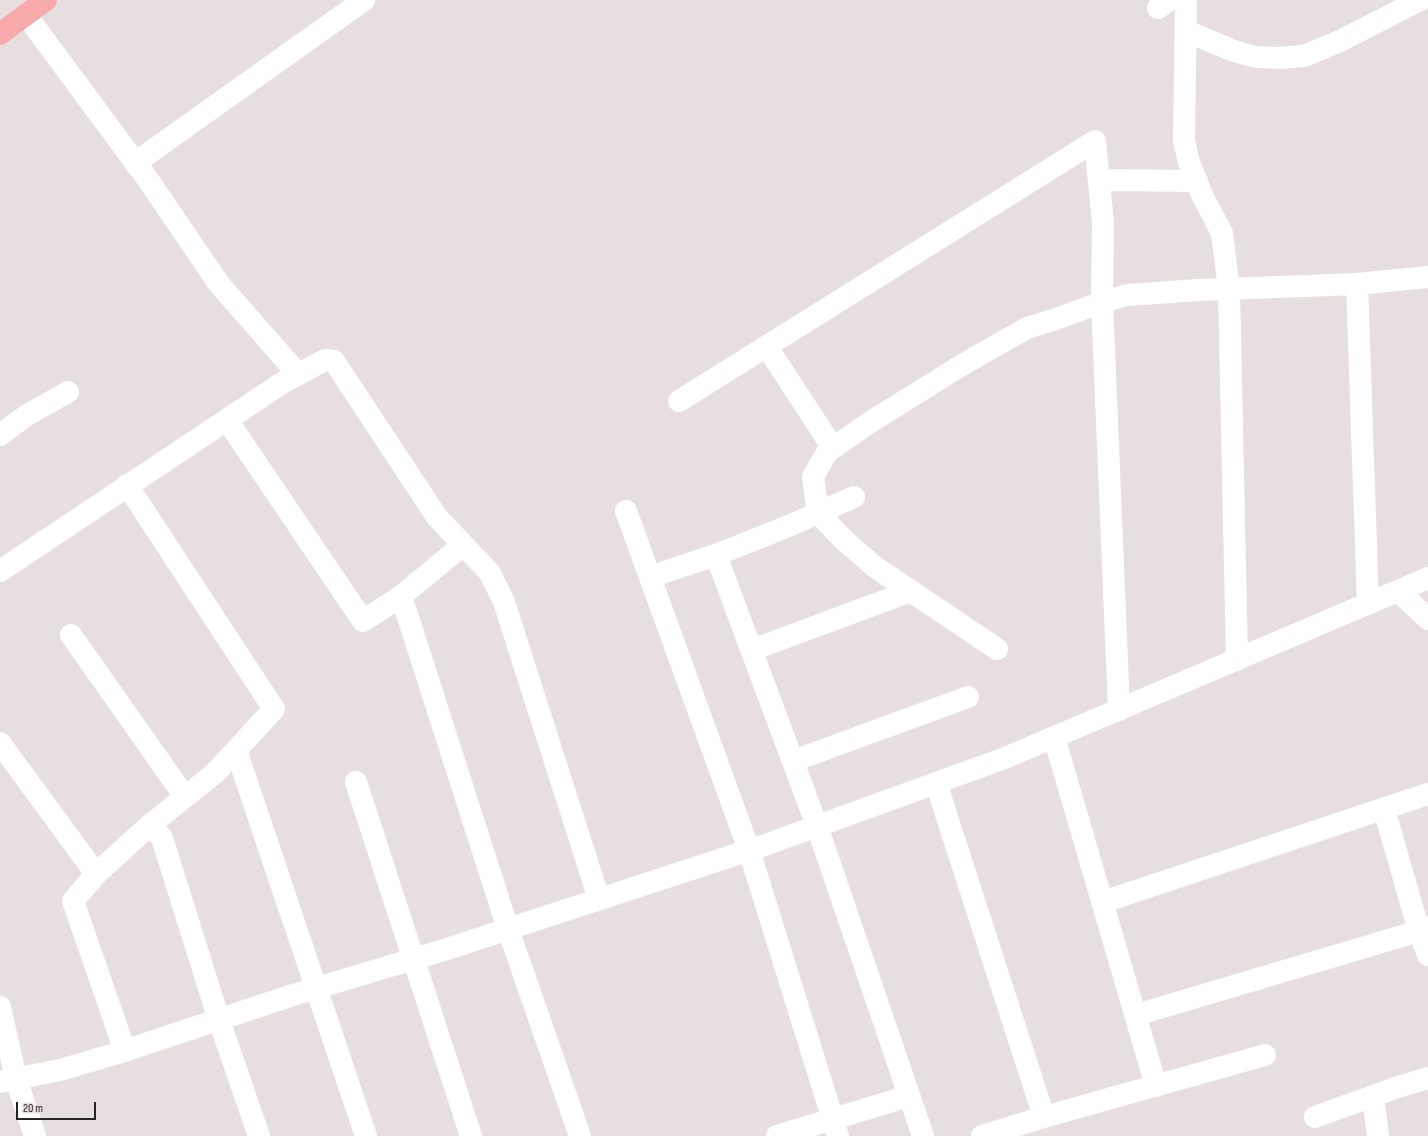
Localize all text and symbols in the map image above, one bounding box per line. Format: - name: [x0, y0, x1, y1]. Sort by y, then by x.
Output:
- scale bar: [18, 1094, 98, 1120]
- text: 20 m: [23, 1101, 43, 1116]

